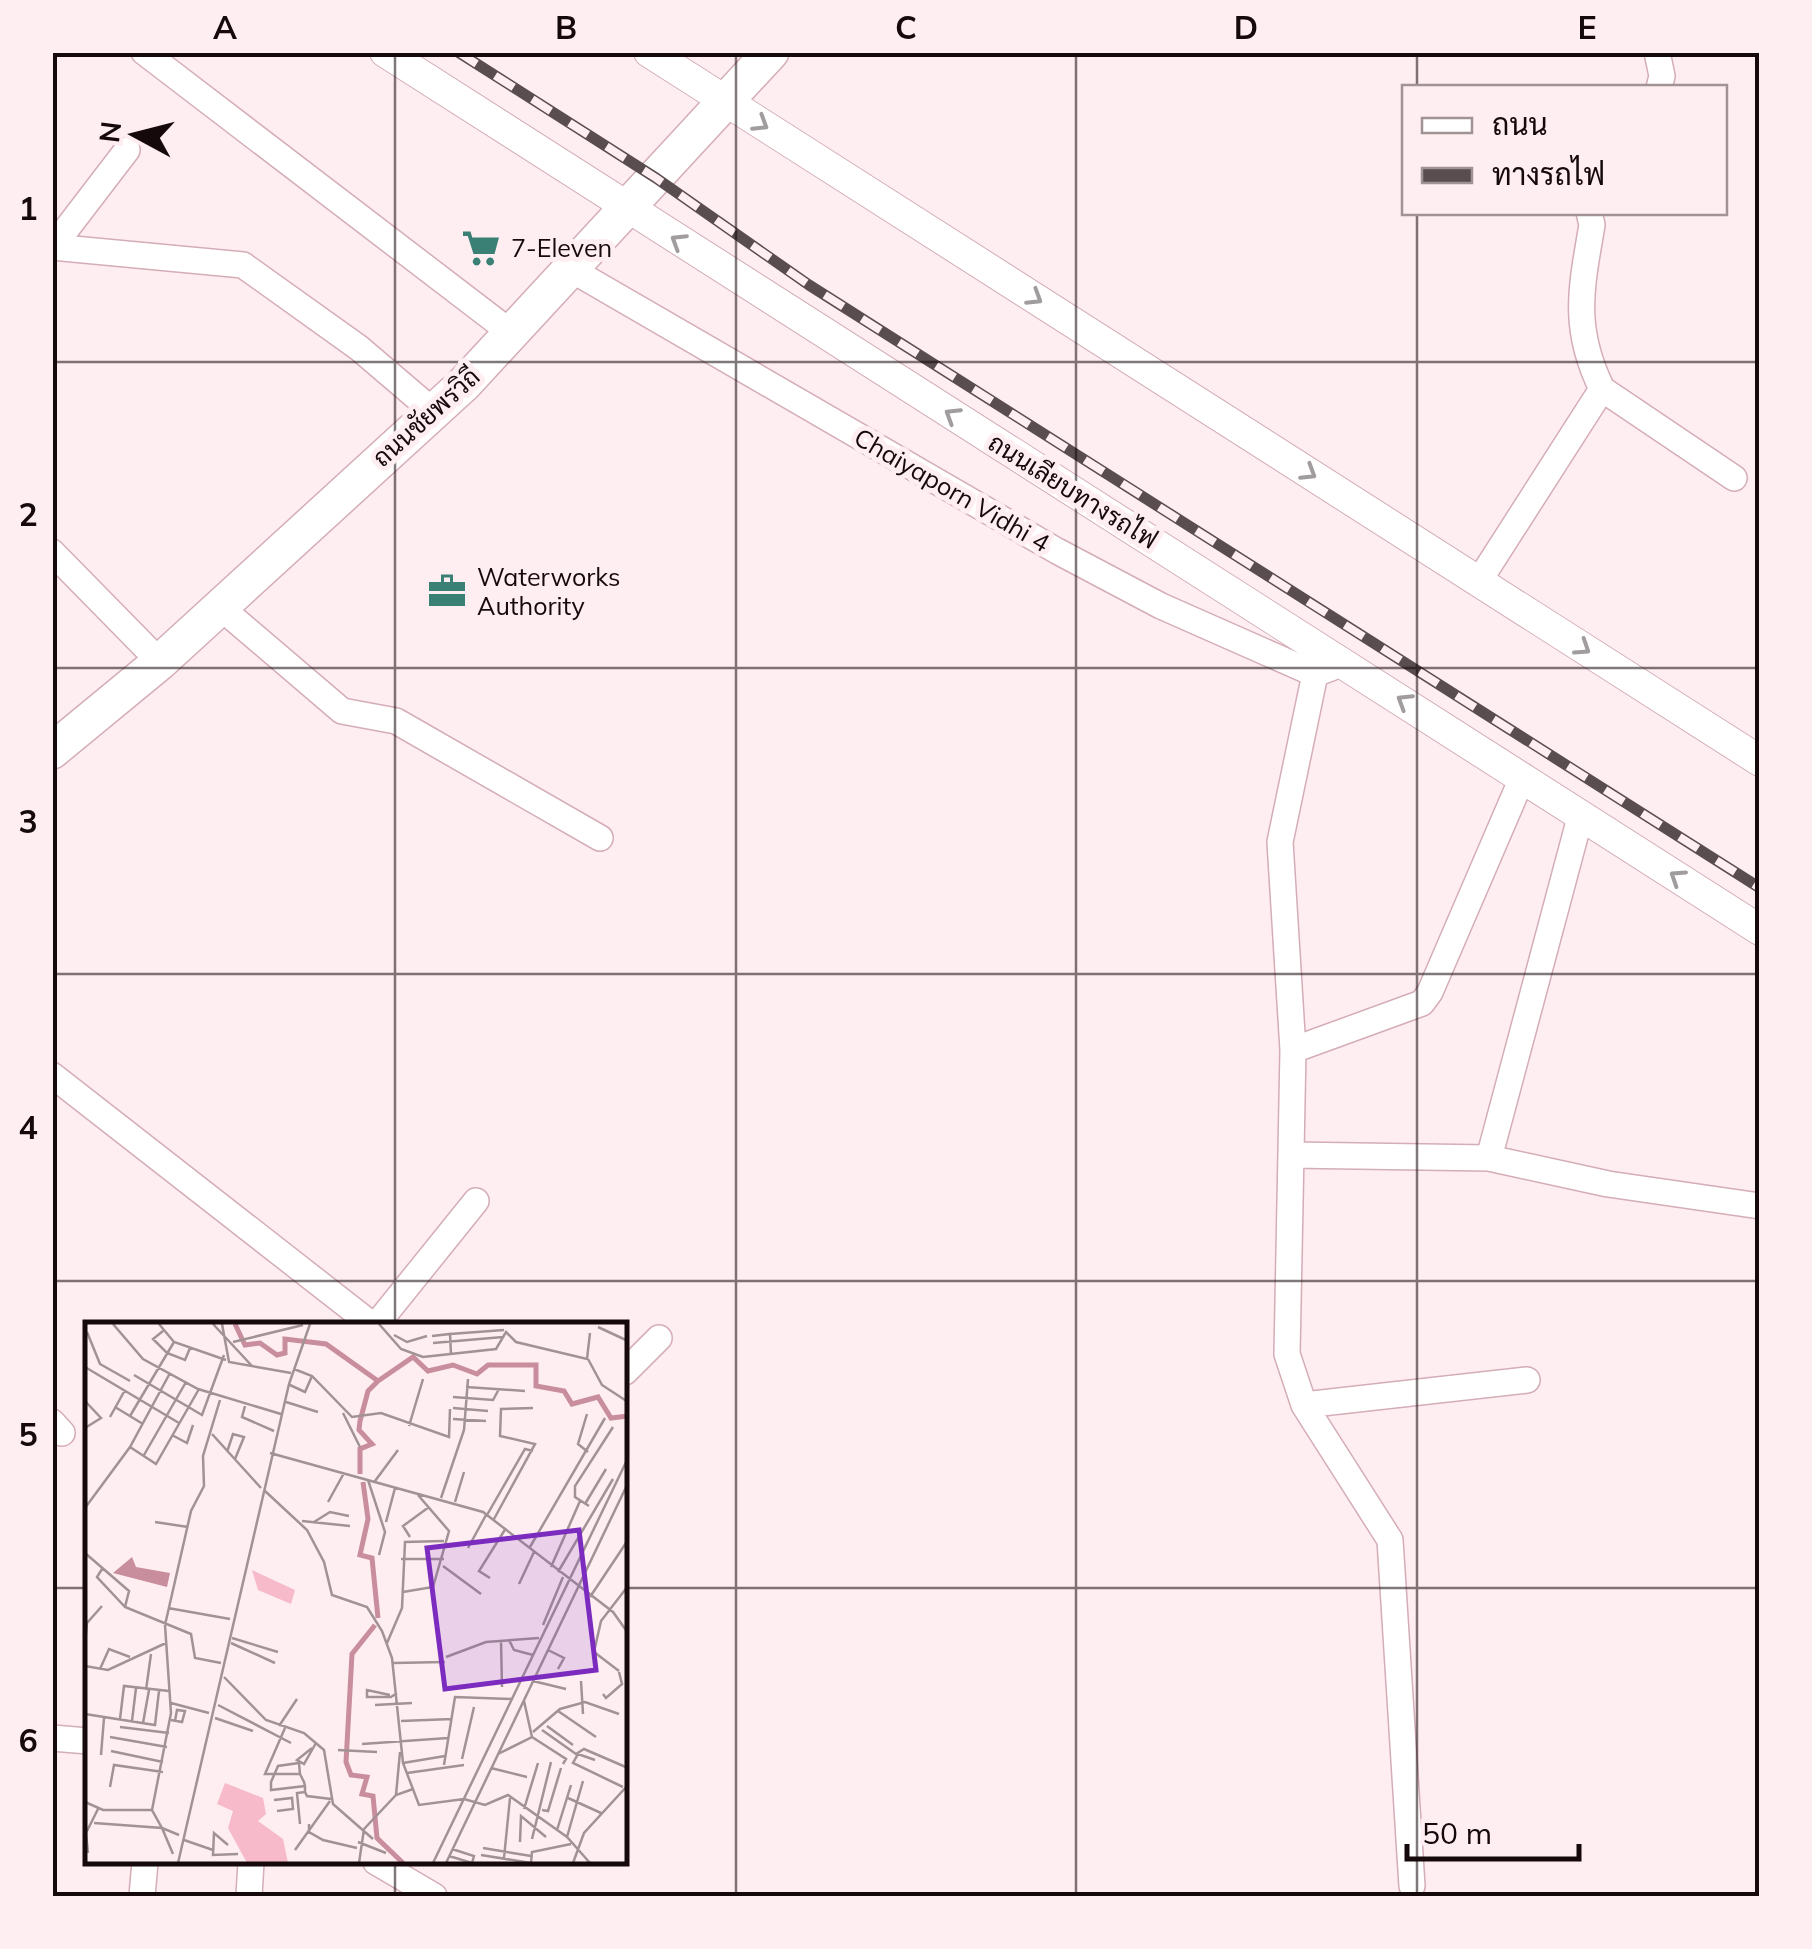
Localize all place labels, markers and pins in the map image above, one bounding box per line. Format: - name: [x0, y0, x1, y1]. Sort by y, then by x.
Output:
- supermarket icon: 7-Eleven: [460, 227, 502, 269]
- place label: 7-Eleven: [511, 232, 612, 263]
- place label: Waterworks Authority: [477, 561, 620, 621]
- office icon: Waterworks Authority: [426, 570, 468, 612]

